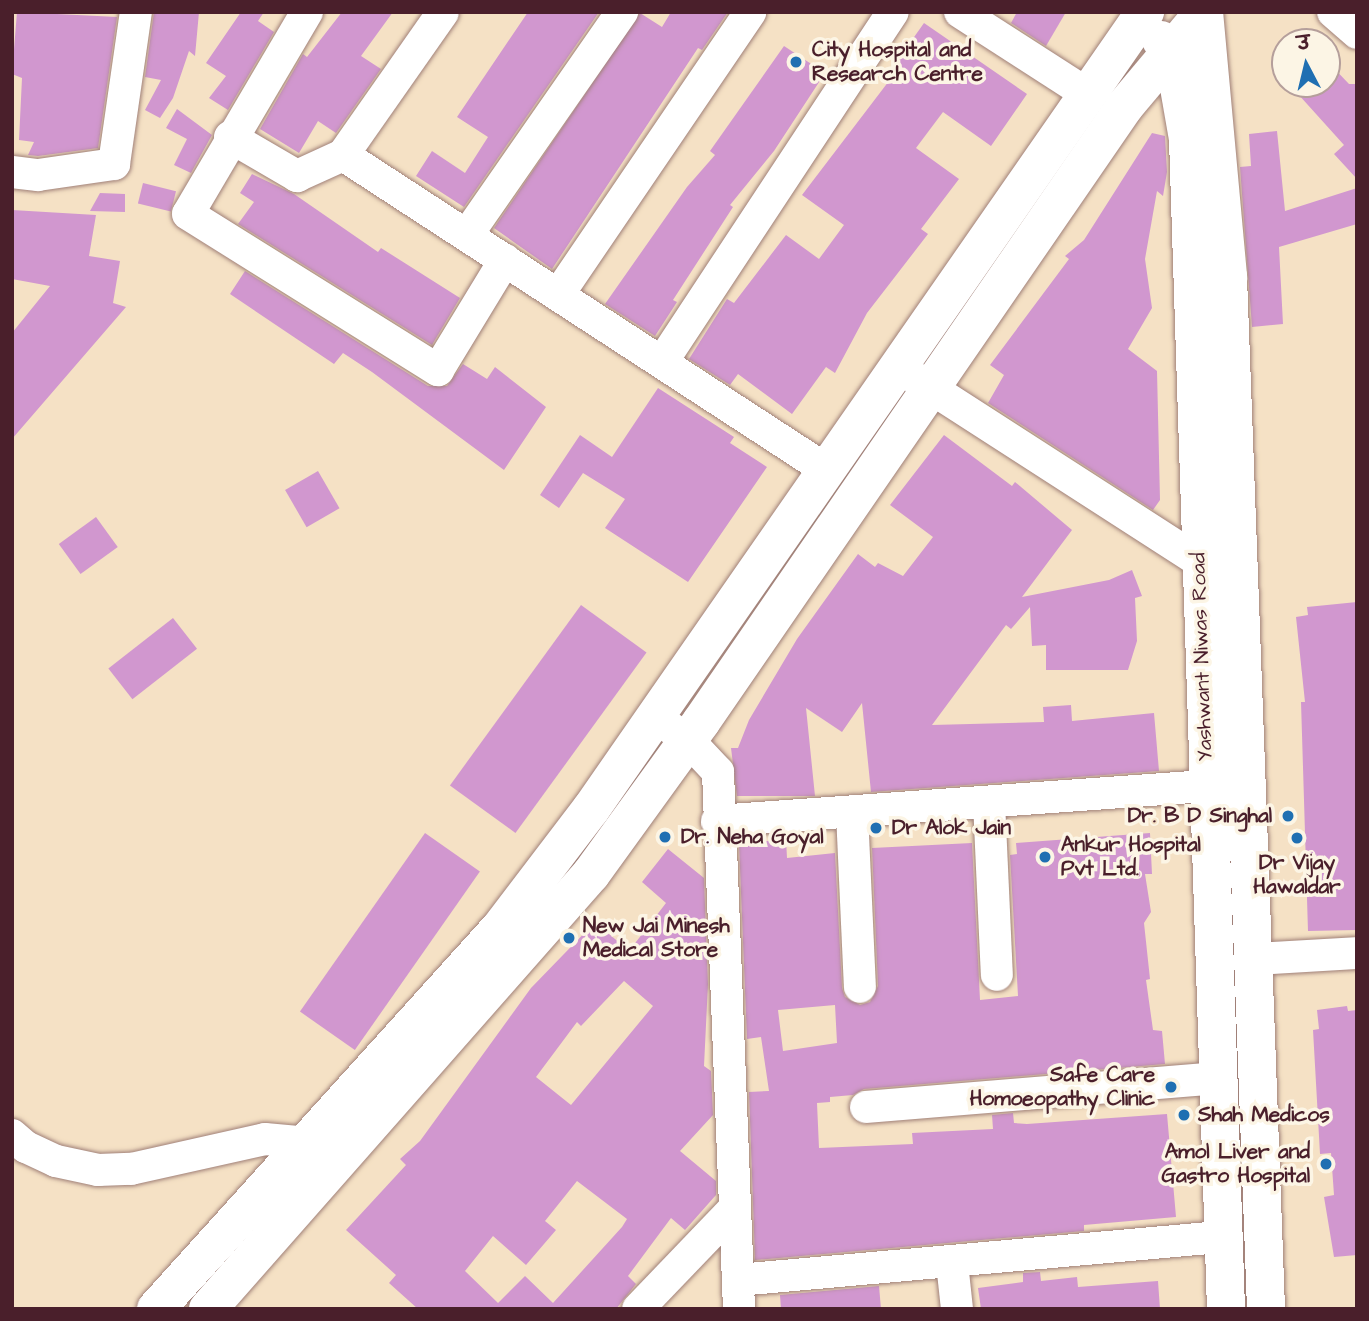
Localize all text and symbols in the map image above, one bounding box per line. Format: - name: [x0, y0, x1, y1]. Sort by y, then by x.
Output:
- north arrow: [1271, 28, 1341, 98]
- text: उ: [1296, 29, 1312, 58]
- place label: City Hospital and Research Centre: [812, 37, 983, 87]
- marker: City Hospital and Research Centre: [786, 52, 806, 72]
- street label: Yashwant Niwas Road: [1186, 552, 1218, 762]
- place label: Dr. B D Singhal: [1128, 803, 1272, 829]
- marker: Dr. B D Singhal: [1278, 806, 1298, 826]
- place label: Dr Alok Jain: [892, 815, 1011, 841]
- marker: Dr Alok Jain: [866, 818, 886, 838]
- place label: Dr. Neha Goyal: [681, 824, 823, 850]
- marker: Dr. Neha Goyal: [655, 827, 675, 847]
- marker: Dr Vijay Hawaldar: [1287, 828, 1307, 848]
- place label: Ankur Hospital Pvt Ltd.: [1061, 832, 1201, 882]
- marker: Ankur Hospital Pvt Ltd.: [1035, 847, 1055, 867]
- place label: Dr Vijay Hawaldar: [1253, 850, 1341, 900]
- place label: New Jai Minesh Medical Store: [583, 913, 730, 963]
- marker: New Jai Minesh Medical Store: [561, 930, 577, 946]
- place label: Safe Care Homoeopathy Clinic: [970, 1062, 1155, 1112]
- marker: Safe Care Homoeopathy Clinic: [1161, 1077, 1181, 1097]
- place label: Shah Medicos: [1198, 1102, 1330, 1128]
- marker: Shah Medicos: [1176, 1107, 1192, 1123]
- place label: Amol Liver and Gastro Hospital: [1162, 1139, 1310, 1189]
- marker: Amol Liver and Gastro Hospital: [1316, 1154, 1336, 1174]

